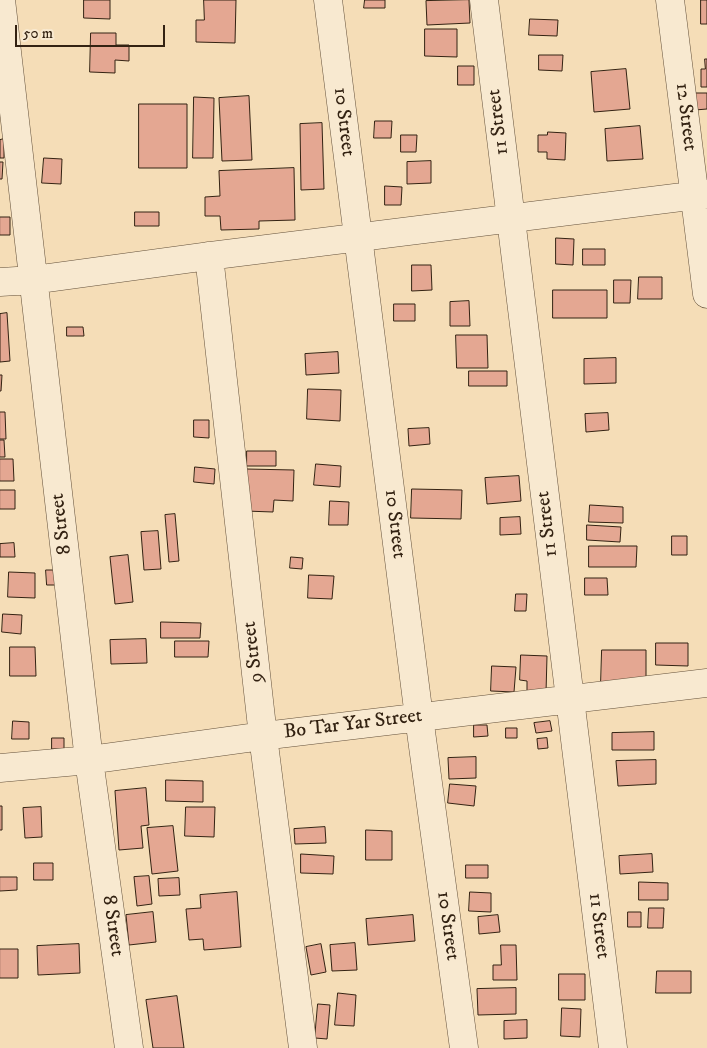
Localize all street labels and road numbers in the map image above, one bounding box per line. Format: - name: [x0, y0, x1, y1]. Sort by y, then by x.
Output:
- street label: 12 Street: [669, 81, 701, 153]
- street label: 10 Street: [327, 86, 359, 158]
- street label: 11 Street: [483, 88, 515, 156]
- street label: 10 Street: [378, 488, 410, 560]
- street label: 11 Street: [532, 490, 564, 558]
- street label: 8 Street: [46, 492, 78, 556]
- street label: 9 Street: [238, 620, 270, 684]
- street label: Bo Tar Yar Street: [282, 705, 424, 745]
- street label: 10 Street: [430, 890, 464, 962]
- street label: 11 Street: [582, 892, 614, 960]
- street label: 8 Street: [96, 894, 128, 958]

